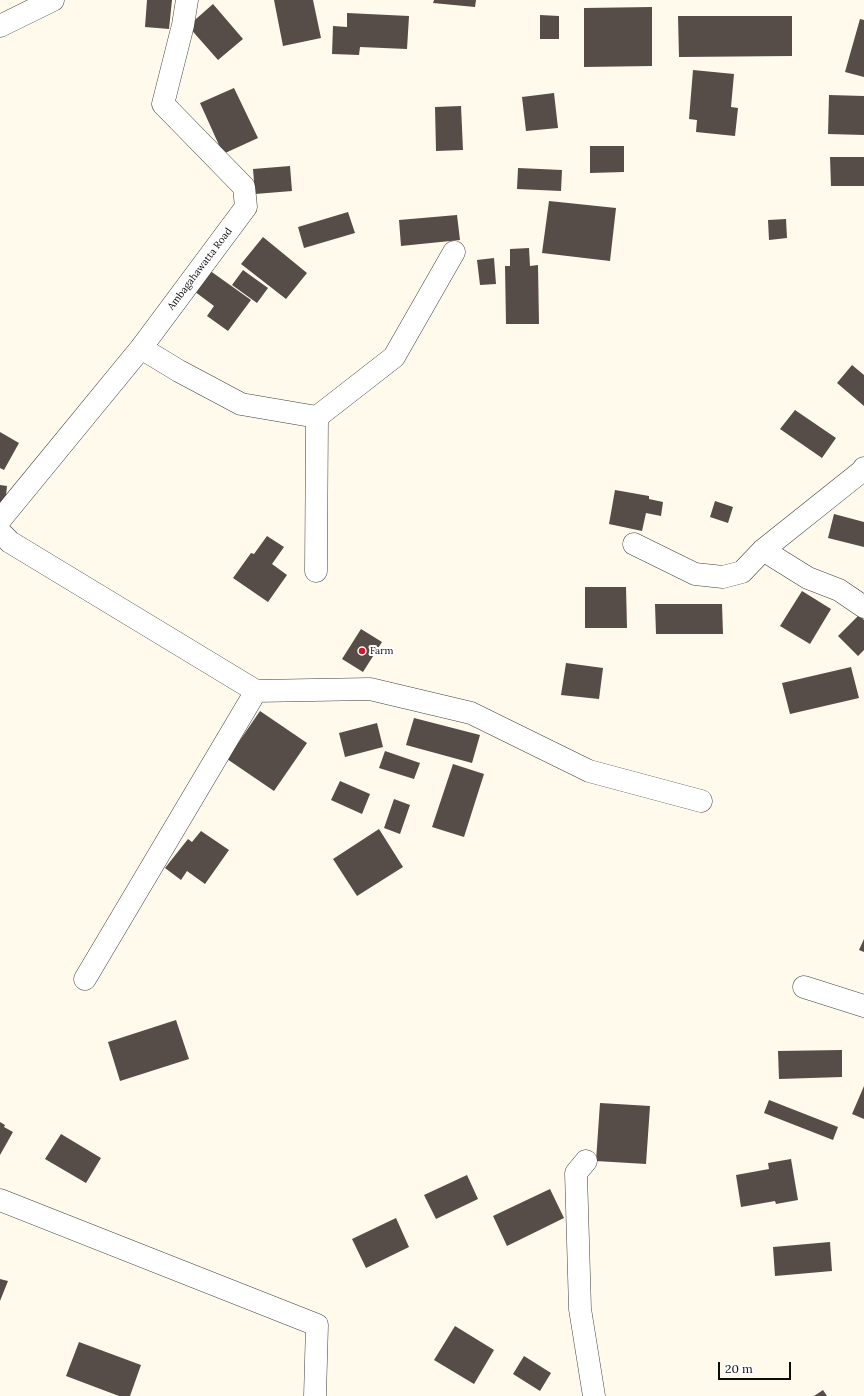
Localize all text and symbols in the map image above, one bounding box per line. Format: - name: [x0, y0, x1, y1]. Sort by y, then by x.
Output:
- street label: Ambagahawatta Road: [165, 226, 235, 312]
- place label: Farm: [370, 645, 394, 657]
- marker: Farm: [357, 646, 367, 656]
- scale bar: [720, 1354, 793, 1380]
- text: 20 m: [725, 1361, 753, 1376]

